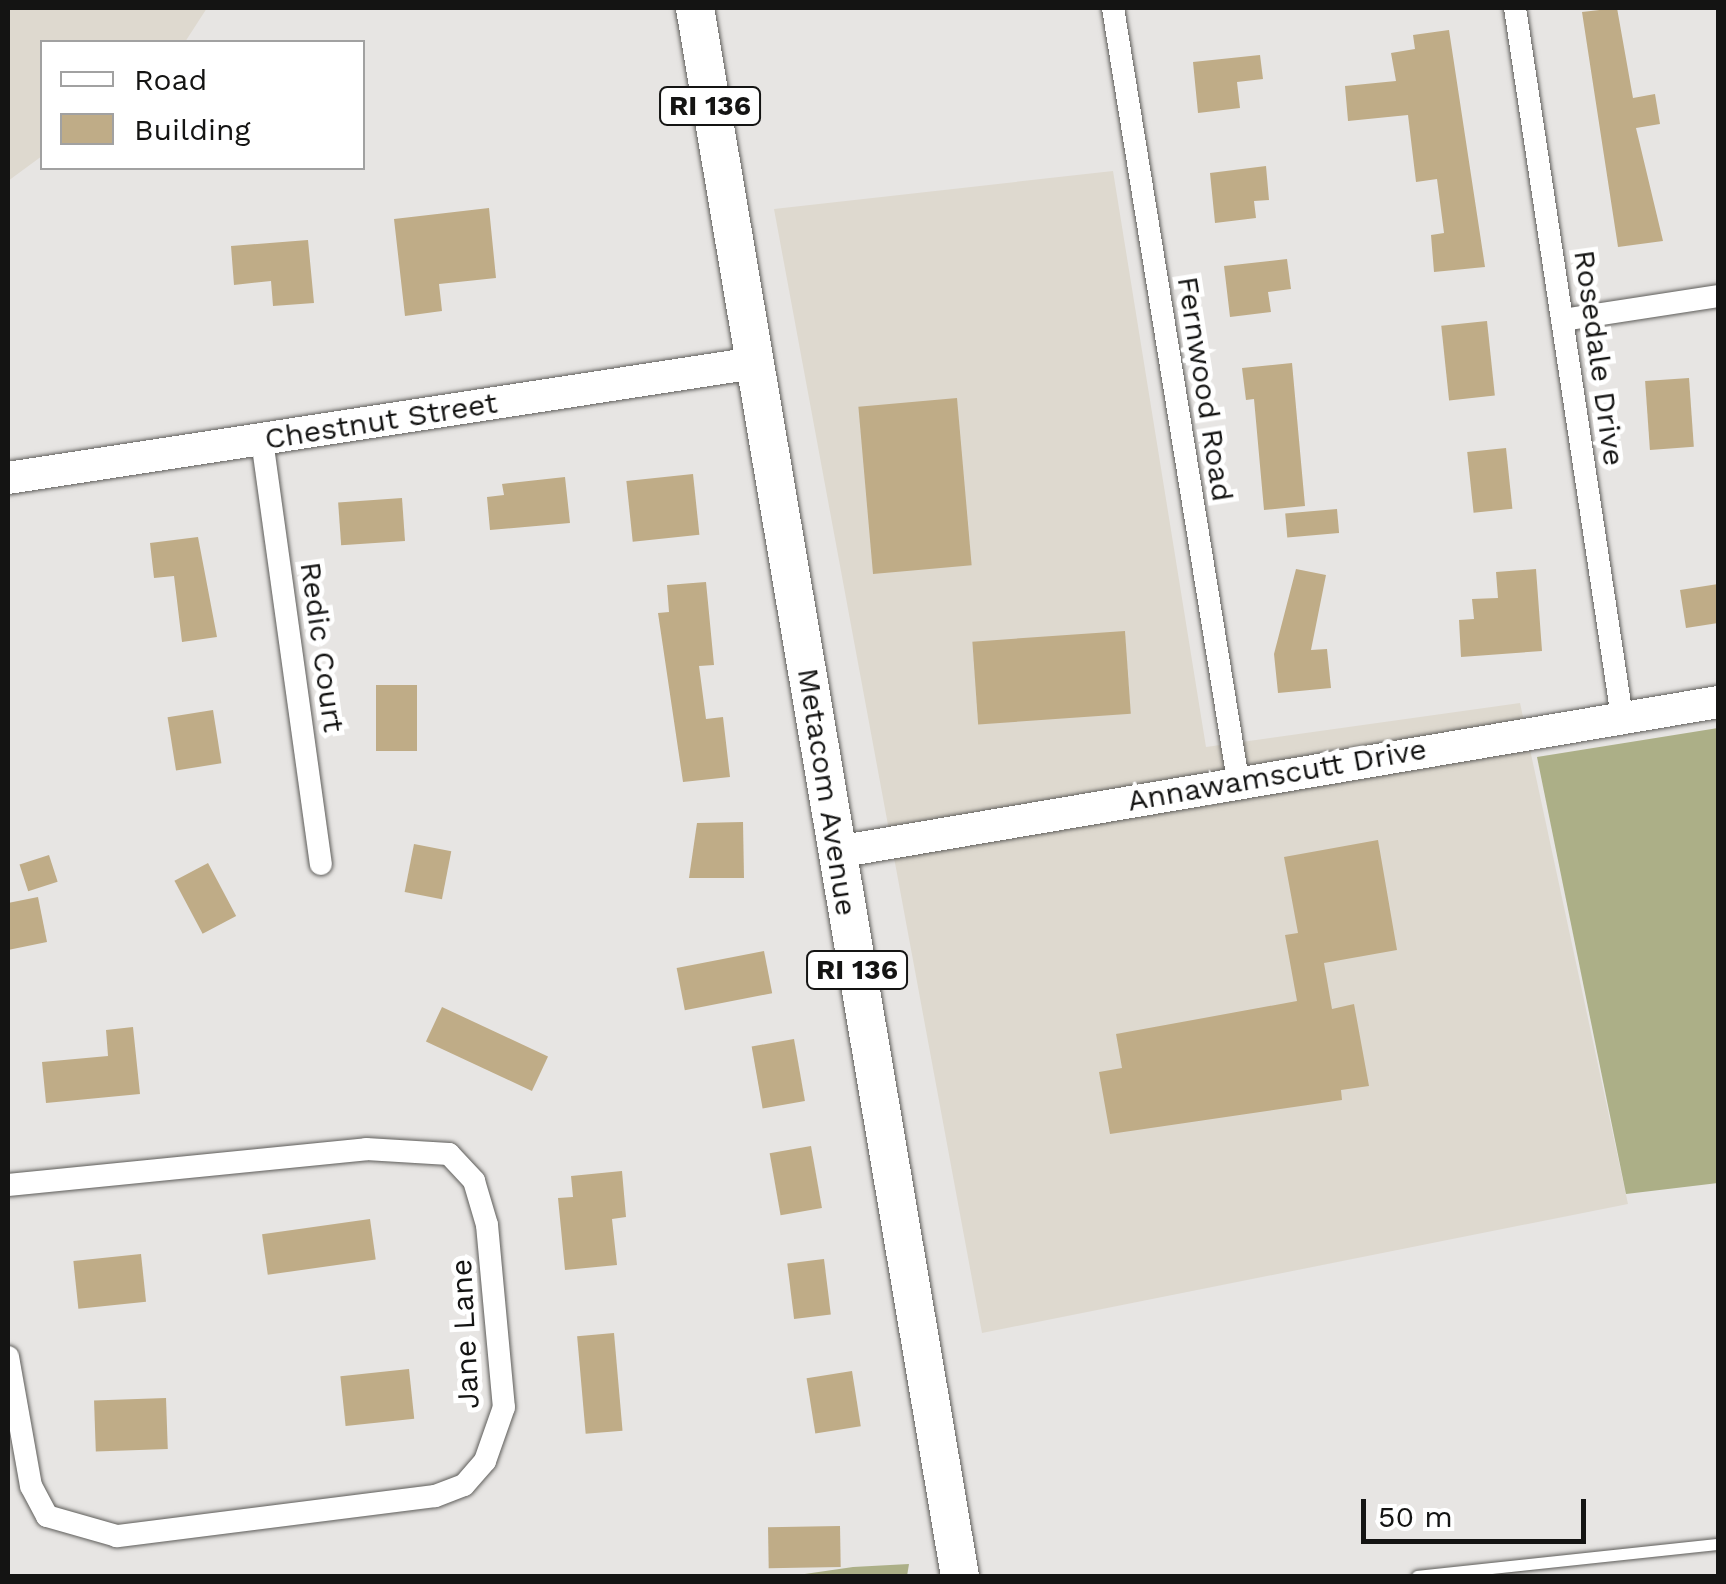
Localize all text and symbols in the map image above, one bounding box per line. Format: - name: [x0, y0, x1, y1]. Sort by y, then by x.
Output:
- legend: [40, 40, 365, 170]
- text: Road: [134, 62, 207, 97]
- road number: RI 136: [658, 83, 762, 129]
- text: Building: [134, 112, 251, 147]
- street label: Rosedale Drive: [1566, 248, 1632, 468]
- street label: Fernwood Road: [1169, 274, 1241, 504]
- street label: Chestnut Street: [262, 385, 500, 457]
- street label: Redic Court: [292, 560, 352, 734]
- street label: Metacom Avenue: [790, 665, 864, 919]
- street label: Annawamscutt Drive: [1125, 731, 1429, 819]
- road number: RI 136: [804, 947, 910, 993]
- street label: Jane Lane: [443, 1258, 487, 1410]
- scale bar: [1366, 1479, 1591, 1541]
- text: 50 m: [1378, 1499, 1453, 1534]

